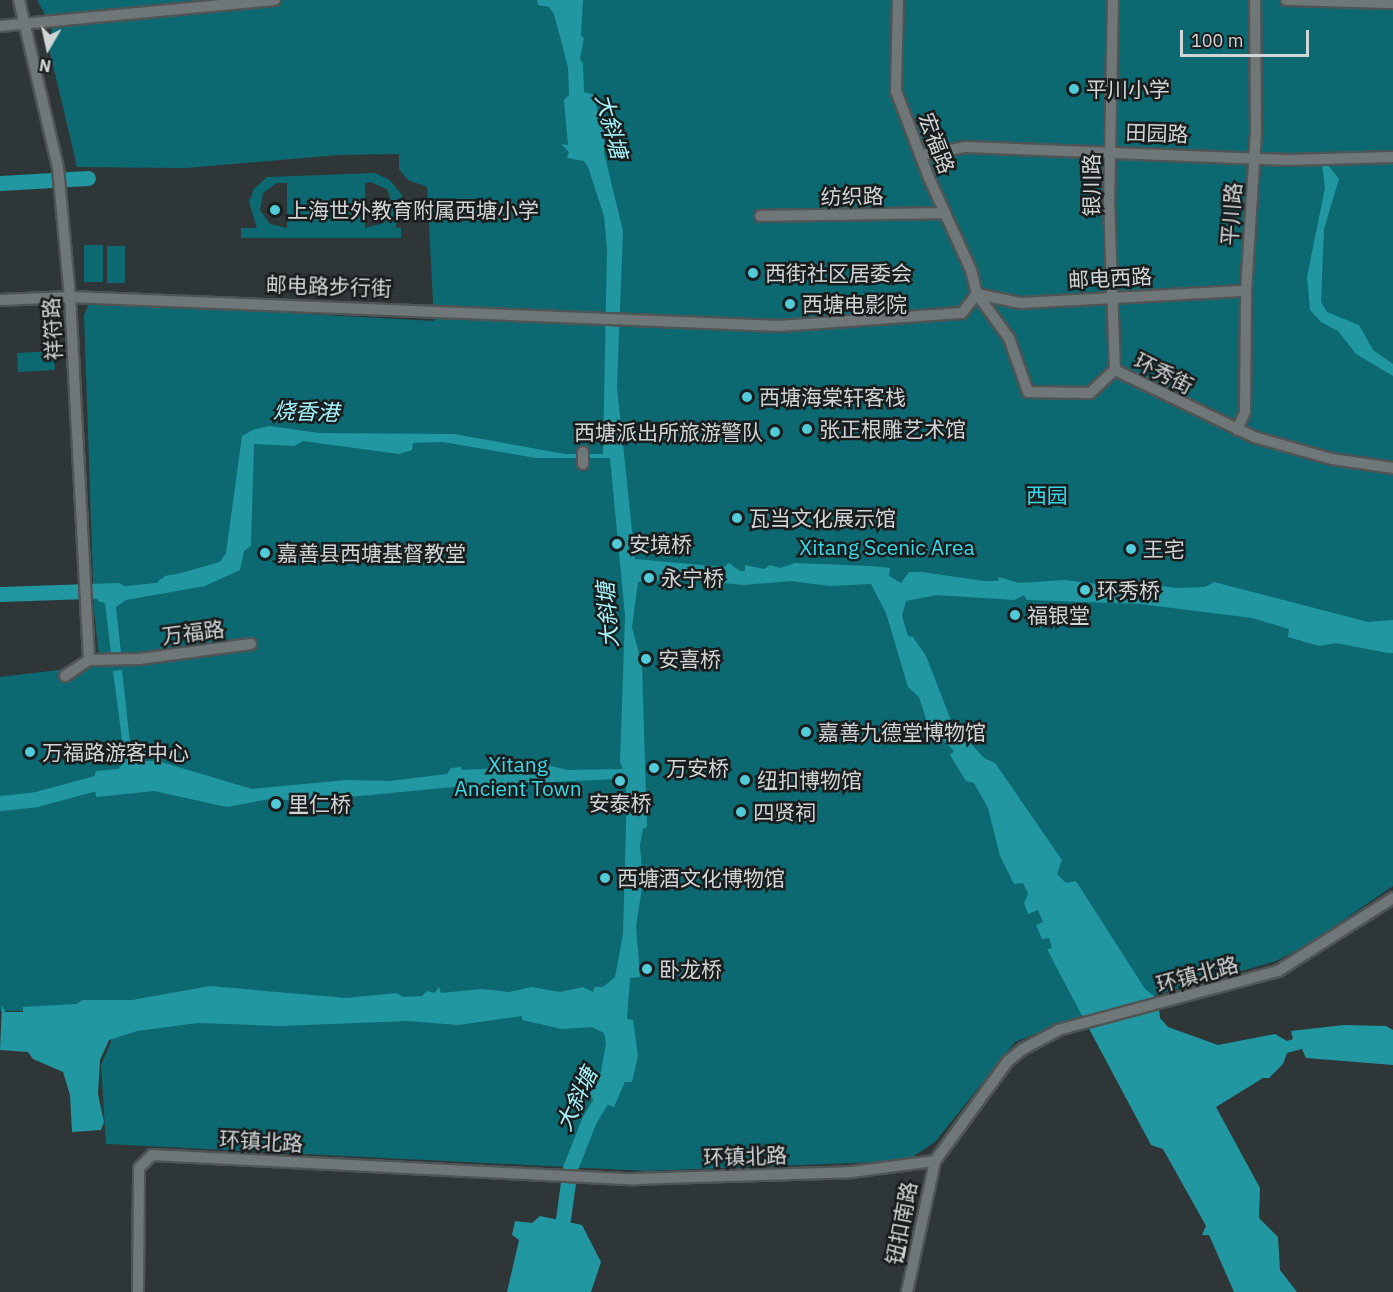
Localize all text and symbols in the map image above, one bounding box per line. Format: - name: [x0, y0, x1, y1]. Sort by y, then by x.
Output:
- north arrow: [18, 18, 78, 78]
- scale bar: [1183, 18, 1312, 56]
- text: 100 m: [1191, 29, 1243, 52]
- text: N: [38, 55, 52, 77]
- place label: 平川小学: [1086, 76, 1170, 102]
- marker: 平川小学: [1067, 82, 1081, 96]
- water label: 大斜塘: [591, 91, 633, 161]
- street label: 宏福路: [914, 109, 960, 177]
- street label: 田园路: [1125, 119, 1189, 147]
- street label: 银川路: [1078, 154, 1104, 216]
- street label: 平川路: [1216, 182, 1246, 246]
- street label: 纺织路: [820, 183, 884, 209]
- place label: 上海世外教育附属西塘小学: [287, 197, 539, 223]
- marker: 上海世外教育附属西塘小学: [268, 203, 282, 217]
- place label: 西街社区居委会: [765, 260, 912, 286]
- street label: 邮电西路: [1067, 263, 1153, 293]
- marker: 西街社区居委会: [746, 266, 760, 280]
- street label: 邮电路步行街: [266, 271, 392, 301]
- place label: 西塘电影院: [802, 291, 907, 317]
- street label: 祥符路: [38, 297, 66, 361]
- marker: 西塘电影院: [783, 297, 797, 311]
- street label: 环秀街: [1130, 347, 1198, 399]
- place label: 西塘海棠轩客栈: [759, 384, 906, 410]
- marker: 西塘海棠轩客栈: [740, 390, 754, 404]
- water label: 烧香港: [273, 397, 339, 425]
- place label: 张正根雕艺术馆: [819, 416, 966, 442]
- place label: 西塘派出所旅游警队: [574, 419, 763, 445]
- marker: 张正根雕艺术馆: [800, 422, 814, 436]
- marker: 西塘派出所旅游警队: [768, 425, 782, 439]
- park label: 西园: [1026, 482, 1068, 508]
- place label: 瓦当文化展示馆: [749, 505, 896, 531]
- marker: 瓦当文化展示馆: [730, 511, 744, 525]
- place label: 安境桥: [629, 531, 692, 557]
- park label: Xitang Scenic Area: [799, 534, 975, 560]
- place label: 王宅: [1143, 536, 1185, 562]
- marker: 安境桥: [610, 537, 624, 551]
- place label: 嘉善县西塘基督教堂: [277, 540, 466, 566]
- marker: 王宅: [1124, 542, 1138, 556]
- marker: 嘉善县西塘基督教堂: [258, 546, 272, 560]
- place label: 永宁桥: [661, 565, 724, 591]
- marker: 永宁桥: [642, 571, 656, 585]
- place label: 环秀桥: [1097, 577, 1160, 603]
- water label: 大斜塘: [592, 581, 622, 649]
- marker: 环秀桥: [1078, 583, 1092, 597]
- place label: 福银堂: [1027, 602, 1090, 628]
- marker: 福银堂: [1008, 608, 1022, 622]
- street label: 万福路: [160, 616, 226, 648]
- place label: 安喜桥: [658, 646, 721, 672]
- marker: 安喜桥: [639, 652, 653, 666]
- place label: 嘉善九德堂博物馆: [818, 719, 986, 745]
- marker: 嘉善九德堂博物馆: [799, 725, 813, 739]
- place label: 万福路游客中心: [42, 739, 189, 765]
- marker: 万福路游客中心: [23, 745, 37, 759]
- park label: Xitang Ancient Town: [454, 751, 582, 801]
- place label: 万安桥: [666, 755, 729, 781]
- marker: 万安桥: [647, 761, 661, 775]
- place label: 纽扣博物馆: [757, 767, 862, 793]
- marker: 纽扣博物馆: [738, 773, 752, 787]
- marker: 安泰桥: [613, 774, 627, 788]
- place label: 安泰桥: [589, 790, 651, 816]
- place label: 里仁桥: [288, 791, 351, 817]
- marker: 里仁桥: [269, 797, 283, 811]
- place label: 四贤祠: [753, 799, 816, 825]
- marker: 四贤祠: [734, 805, 748, 819]
- place label: 西塘酒文化博物馆: [617, 865, 785, 891]
- marker: 西塘酒文化博物馆: [598, 871, 612, 885]
- street label: 环镇北路: [1153, 951, 1241, 997]
- place label: 卧龙桥: [659, 956, 722, 982]
- marker: 卧龙桥: [640, 962, 654, 976]
- water label: 大斜塘: [550, 1064, 602, 1134]
- street label: 环镇北路: [218, 1126, 304, 1156]
- street label: 环镇北路: [703, 1142, 787, 1170]
- street label: 钮扣南路: [881, 1179, 921, 1267]

